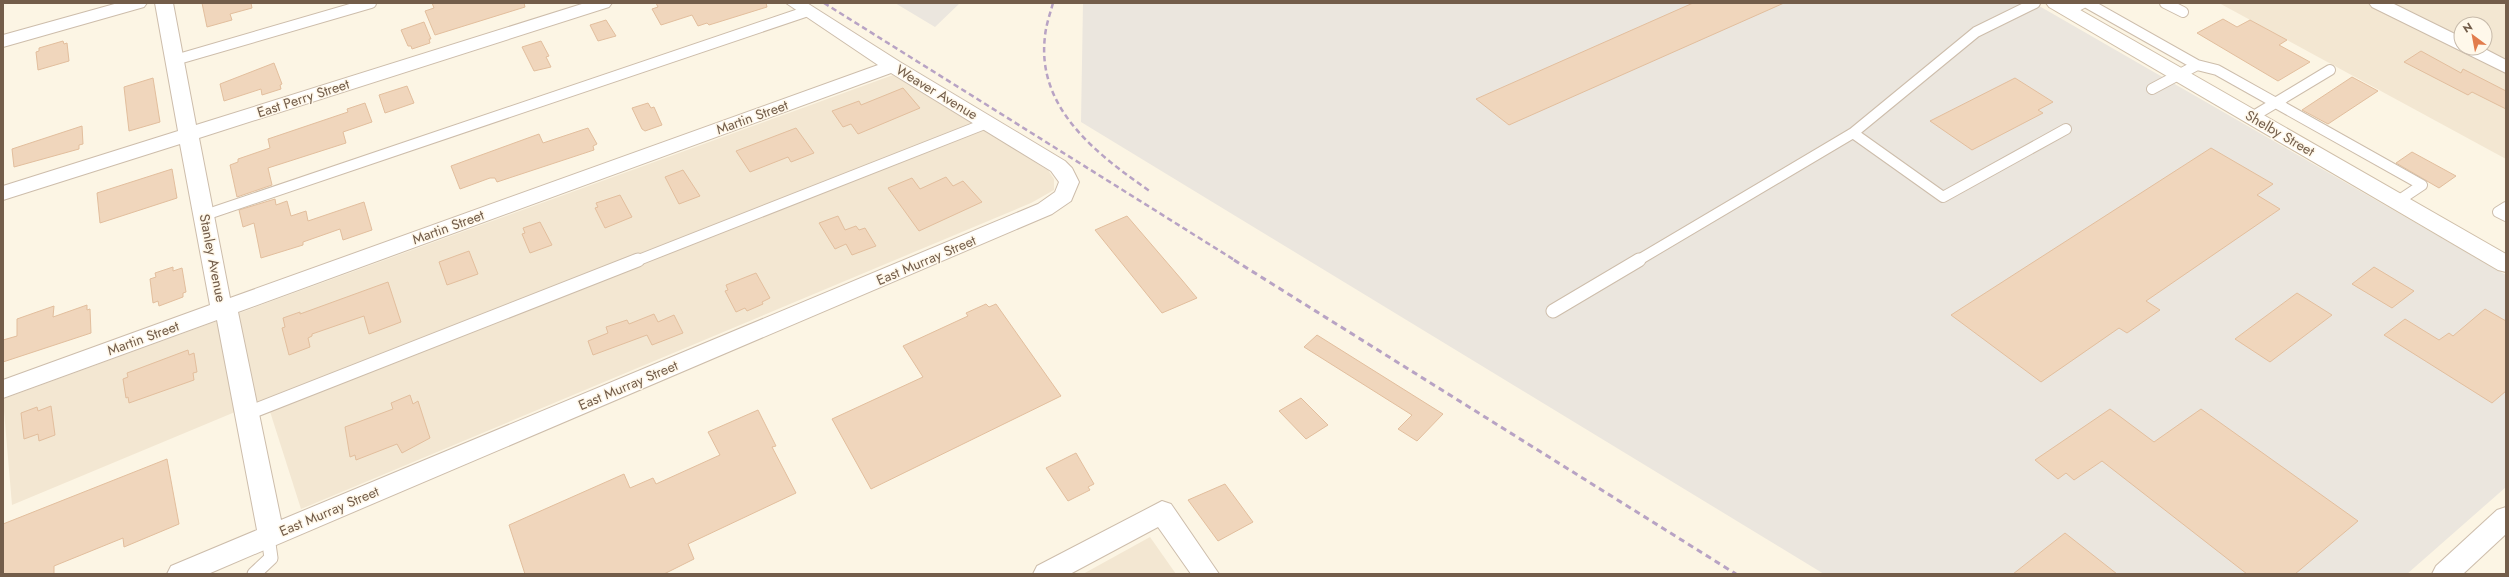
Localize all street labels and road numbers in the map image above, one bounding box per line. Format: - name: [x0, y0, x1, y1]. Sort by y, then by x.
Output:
- street label: Weaver Avenue: [892, 60, 982, 124]
- street label: East Perry Street: [254, 73, 352, 122]
- street label: Martin Street: [713, 95, 791, 139]
- street label: Shelby Street: [2242, 105, 2319, 161]
- street label: Martin Street: [409, 205, 487, 249]
- street label: Stanley Avenue: [195, 212, 231, 304]
- street label: East Murray Street: [873, 230, 979, 290]
- street label: Martin Street: [104, 316, 182, 360]
- street label: East Murray Street: [575, 355, 681, 415]
- street label: East Murray Street: [276, 481, 382, 541]

